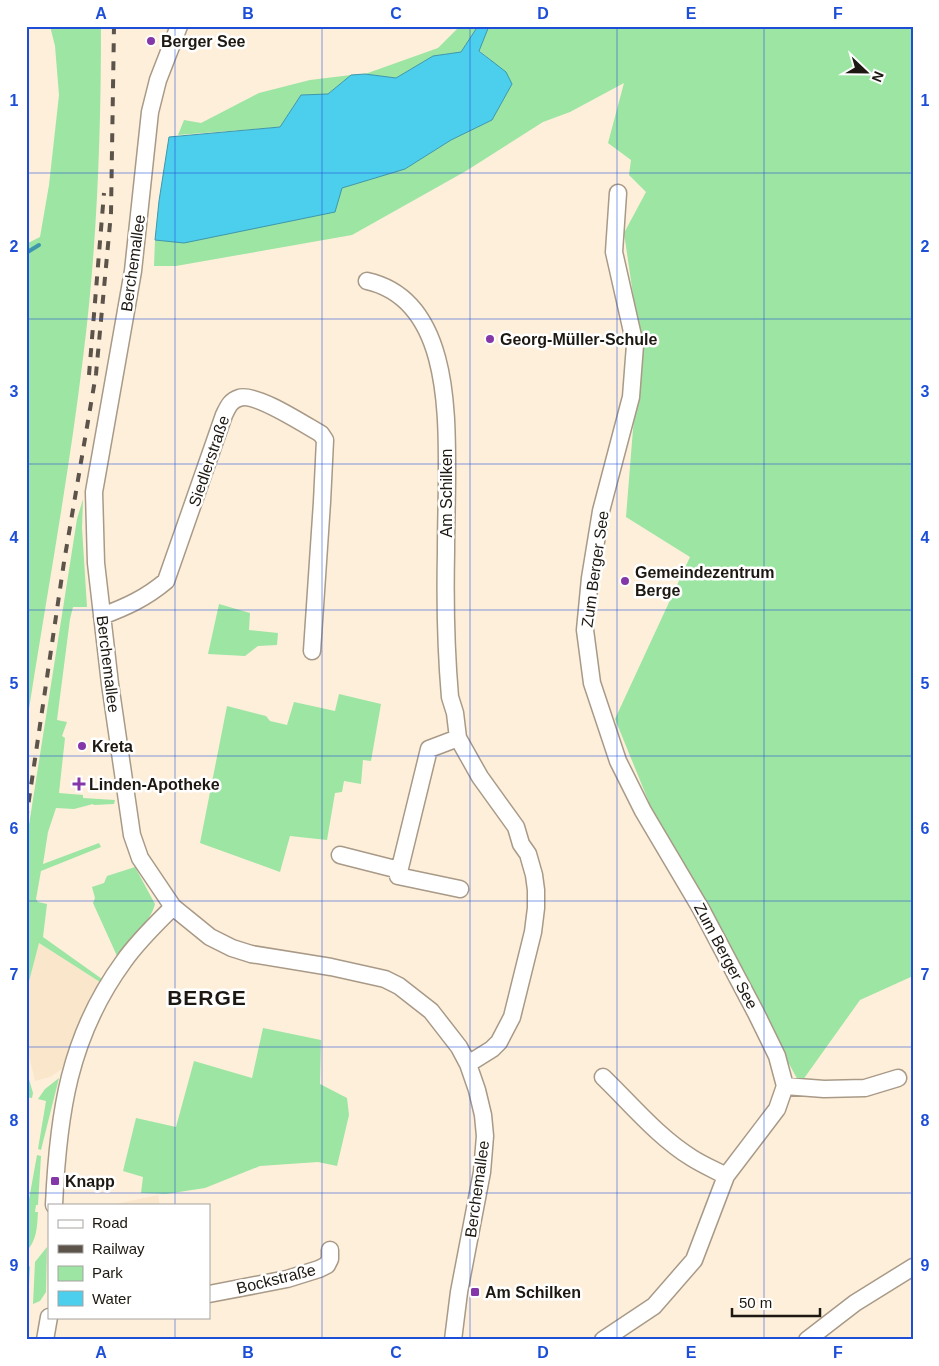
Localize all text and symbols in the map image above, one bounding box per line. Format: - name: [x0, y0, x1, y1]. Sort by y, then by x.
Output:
- text: A: [95, 5, 107, 22]
- text: B: [242, 5, 254, 22]
- text: C: [390, 5, 402, 22]
- text: D: [537, 5, 549, 22]
- text: E: [686, 5, 697, 22]
- text: F: [833, 5, 843, 22]
- place label: Berger See: [161, 33, 246, 50]
- marker: Berger See: [145, 35, 157, 47]
- north arrow: [842, 48, 892, 98]
- text: N: [869, 69, 887, 85]
- text: 1: [10, 92, 19, 109]
- text: 1: [921, 92, 930, 109]
- street label: Berchemallee: [118, 213, 148, 313]
- text: 2: [10, 238, 19, 255]
- text: 2: [921, 238, 930, 255]
- place label: Georg-Müller-Schule: [500, 331, 657, 348]
- marker: Georg-Müller-Schule: [484, 333, 496, 345]
- text: 3: [10, 383, 19, 400]
- text: 3: [921, 383, 930, 400]
- street label: Siedlerstraße: [185, 413, 233, 509]
- street label: Am Schilken: [438, 449, 455, 537]
- street label: Zum Berger See: [578, 510, 612, 628]
- text: 4: [10, 529, 19, 546]
- text: 4: [921, 529, 930, 546]
- place label: Gemeindezentrum Berge: [635, 564, 775, 599]
- marker: Gemeindezentrum Berge: [619, 575, 631, 587]
- street label: Berchemallee: [94, 614, 122, 714]
- text: 5: [10, 675, 19, 692]
- text: 5: [921, 675, 930, 692]
- place label: Kreta: [92, 738, 133, 755]
- marker: Kreta: [76, 740, 88, 752]
- place label: Linden-Apotheke: [89, 776, 220, 793]
- marker: Linden-Apotheke: [73, 778, 85, 790]
- text: 6: [10, 820, 19, 837]
- text: 6: [921, 820, 930, 837]
- street label: Zum Berger See: [691, 900, 761, 1012]
- text: 7: [10, 966, 19, 983]
- text: 7: [921, 966, 930, 983]
- district label: BERGE: [167, 986, 247, 1009]
- text: 8: [10, 1112, 19, 1129]
- text: 8: [921, 1112, 930, 1129]
- street label: Berchemallee: [462, 1139, 492, 1239]
- place label: Knapp: [65, 1173, 115, 1190]
- marker: Knapp: [49, 1175, 61, 1187]
- legend: [48, 1204, 210, 1318]
- text: Road: [92, 1214, 128, 1231]
- text: Railway: [92, 1240, 145, 1257]
- text: 9: [10, 1257, 19, 1274]
- text: 9: [921, 1257, 930, 1274]
- street label: Bockstraße: [235, 1261, 317, 1297]
- text: Park: [92, 1264, 123, 1281]
- place label: Am Schilken: [485, 1284, 581, 1301]
- marker: Am Schilken: [469, 1286, 481, 1298]
- scale bar: [732, 1286, 819, 1318]
- text: Water: [92, 1290, 131, 1307]
- text: 50 m: [739, 1294, 772, 1311]
- text: A: [95, 1344, 107, 1361]
- text: B: [242, 1344, 254, 1361]
- text: C: [390, 1344, 402, 1361]
- text: D: [537, 1344, 549, 1361]
- text: E: [686, 1344, 697, 1361]
- text: F: [833, 1344, 843, 1361]

